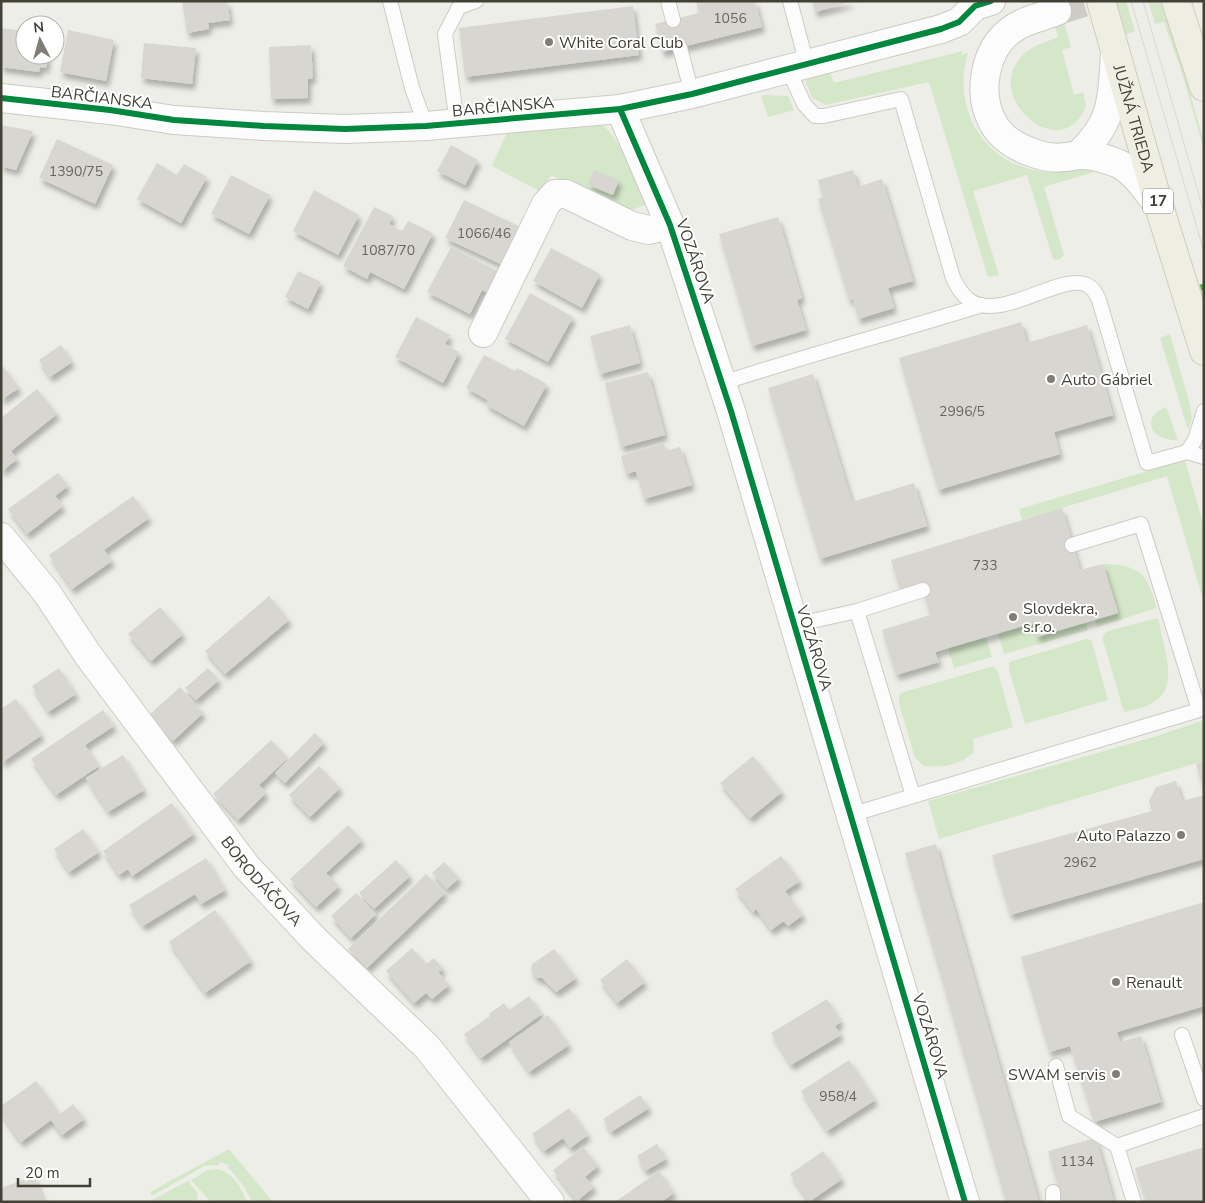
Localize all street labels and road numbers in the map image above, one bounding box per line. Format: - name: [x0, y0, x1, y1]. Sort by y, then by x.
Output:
- street label: JUŽNÁ TRIEDA: [1107, 61, 1159, 175]
- street label: BARČIANSKA: [50, 81, 154, 115]
- street label: BARČIANSKA: [451, 92, 555, 122]
- road number: 17: [1143, 188, 1173, 214]
- street label: VOZÁROVA: [670, 215, 720, 307]
- street label: VOZÁROVA: [790, 602, 838, 694]
- street label: BORODÁČOVA: [215, 832, 307, 932]
- street label: VOZÁROVA: [906, 990, 954, 1082]

